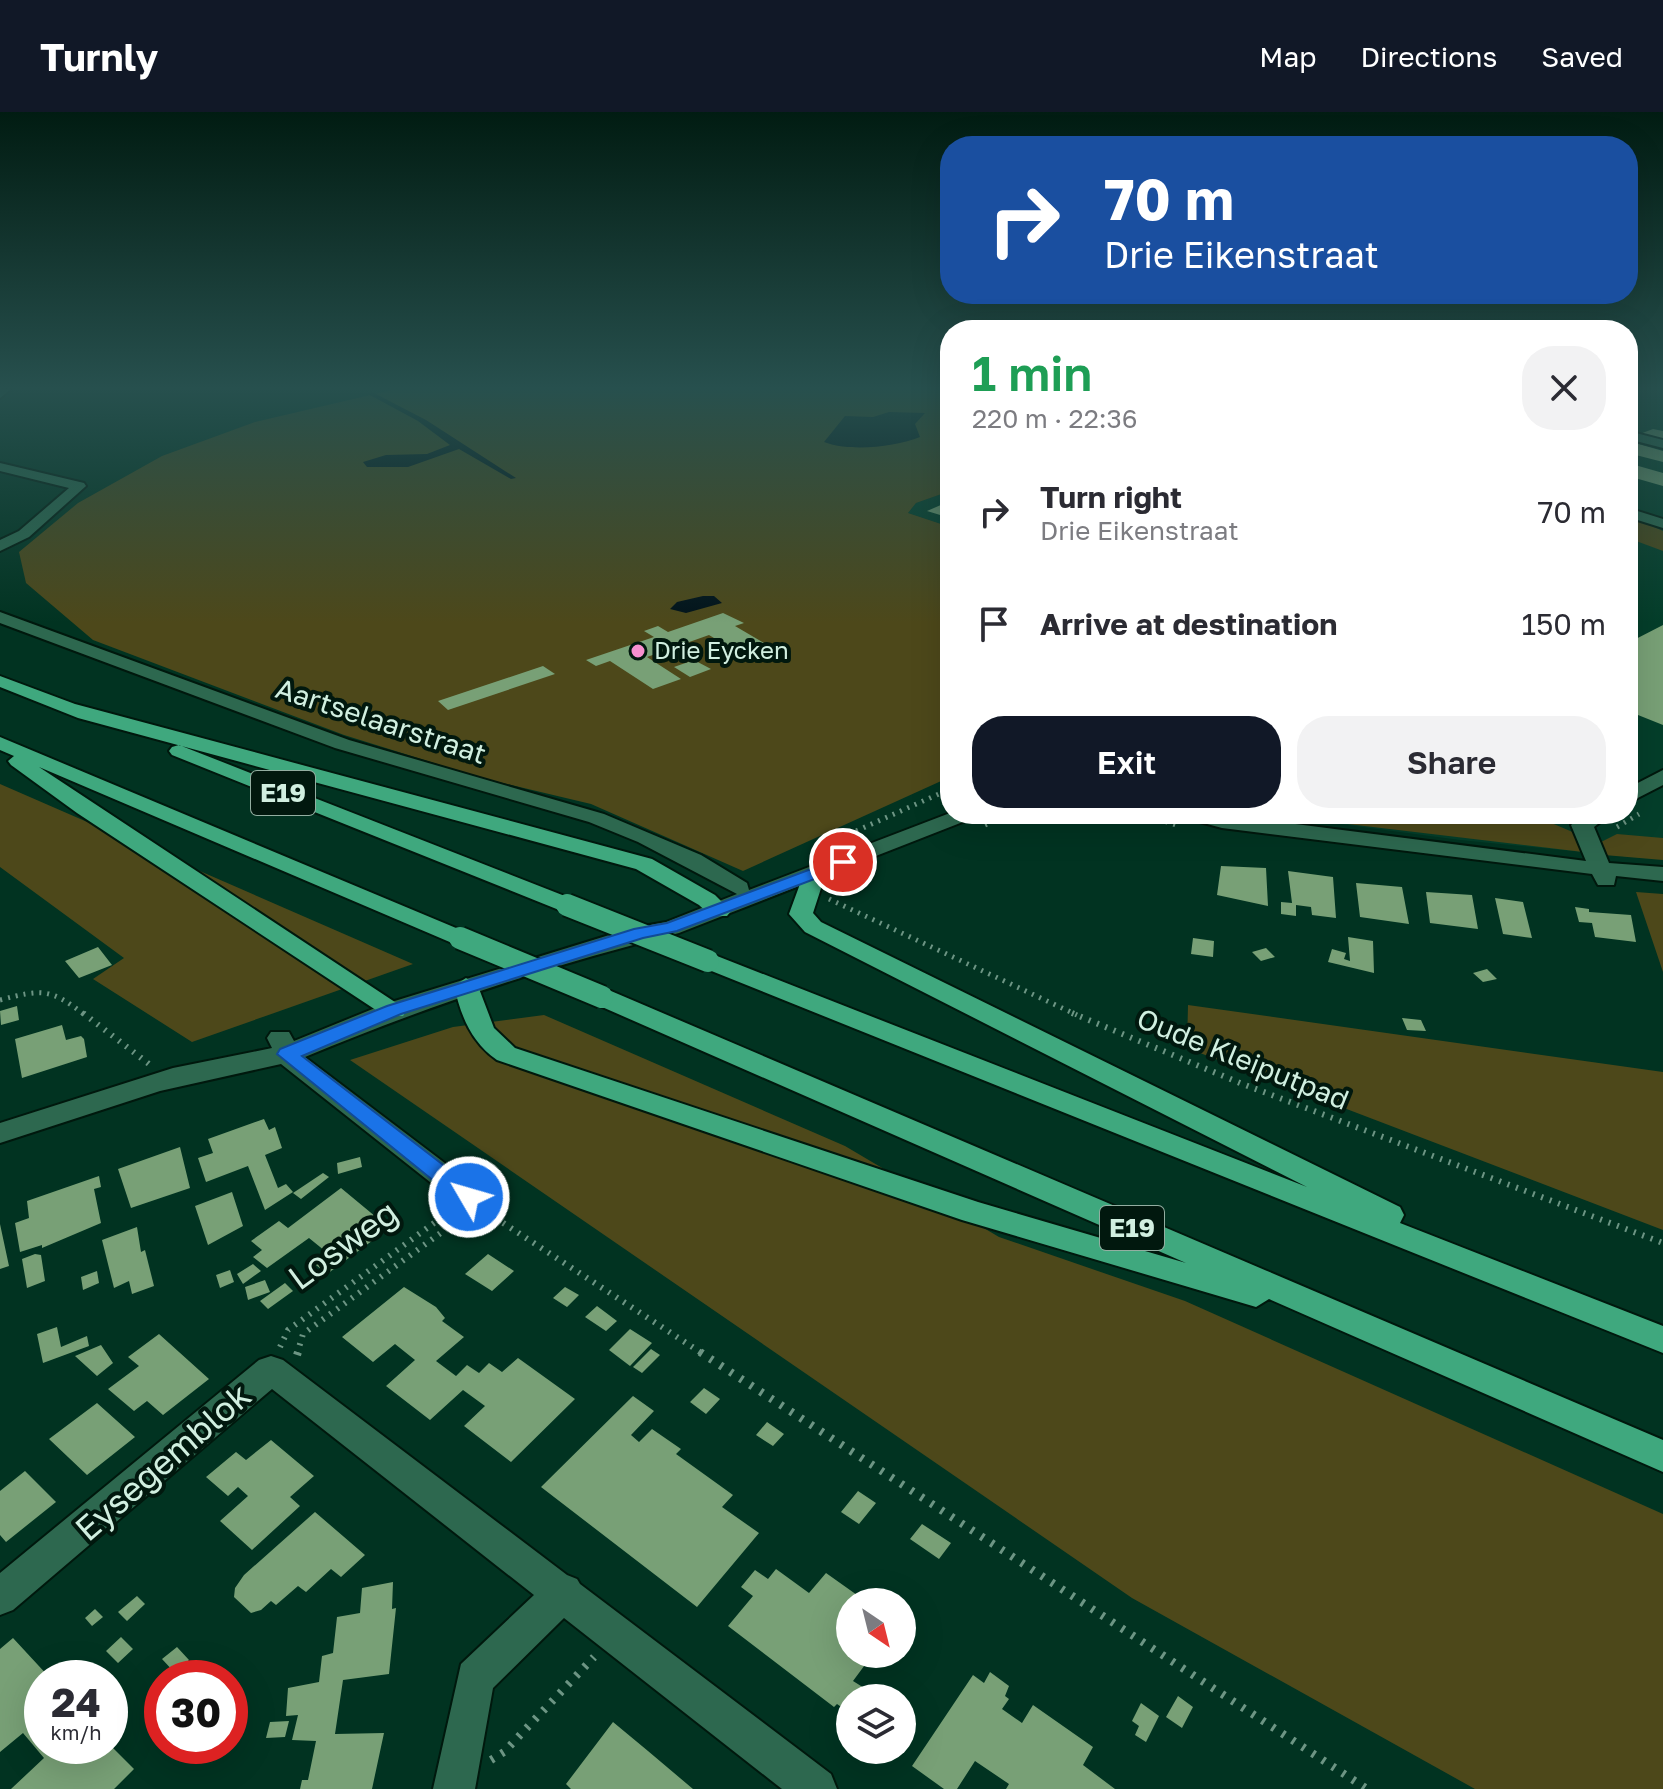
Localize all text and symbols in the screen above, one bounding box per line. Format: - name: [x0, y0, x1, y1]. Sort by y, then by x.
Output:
- text: Turnly: [40, 34, 158, 79]
- text: Map: [1259, 40, 1316, 73]
- text: Directions: [1360, 40, 1497, 73]
- text: Saved: [1541, 40, 1623, 73]
- text: 70 m: [1104, 165, 1234, 232]
- icon: right: [972, 168, 1076, 272]
- text: Drie Eikenstraat: [1104, 233, 1379, 276]
- text: 1 min: [972, 344, 1092, 402]
- button: close: [1522, 346, 1606, 430]
- text: 220 m · 22:36: [972, 403, 1138, 434]
- text: Turn right: [1040, 479, 1182, 515]
- icon: right: [972, 490, 1016, 534]
- text: 70 m: [1537, 494, 1606, 530]
- text: Drie Eikenstraat: [1040, 515, 1239, 546]
- icon: arrive: [972, 602, 1016, 646]
- text: Arrive at destination: [1040, 606, 1337, 642]
- text: 150 m: [1521, 606, 1606, 642]
- place label: Drie Eycken: [654, 635, 789, 664]
- marker: Drie Eycken: [629, 642, 647, 660]
- street label: Aartselaarstraat: [272, 671, 490, 770]
- button: Exit: [972, 716, 1281, 808]
- button: Share: [1297, 716, 1606, 808]
- road number: E19: [251, 771, 315, 815]
- pin: [809, 828, 877, 896]
- icon: arrive: [821, 840, 865, 884]
- street label: Oude Kleiputpad: [1133, 1001, 1354, 1116]
- position arrow: [427, 1155, 511, 1239]
- street label: Losweg: [280, 1191, 405, 1297]
- road number: E19: [1100, 1206, 1164, 1250]
- street label: Eysegemblok: [67, 1374, 258, 1548]
- north arrow: [836, 1588, 916, 1668]
- map controls: [836, 1588, 916, 1764]
- speed limit sign: 30: [144, 1660, 248, 1764]
- text: 24: [51, 1678, 101, 1726]
- button: layers: [836, 1684, 916, 1764]
- text: km/h: [51, 1720, 101, 1744]

